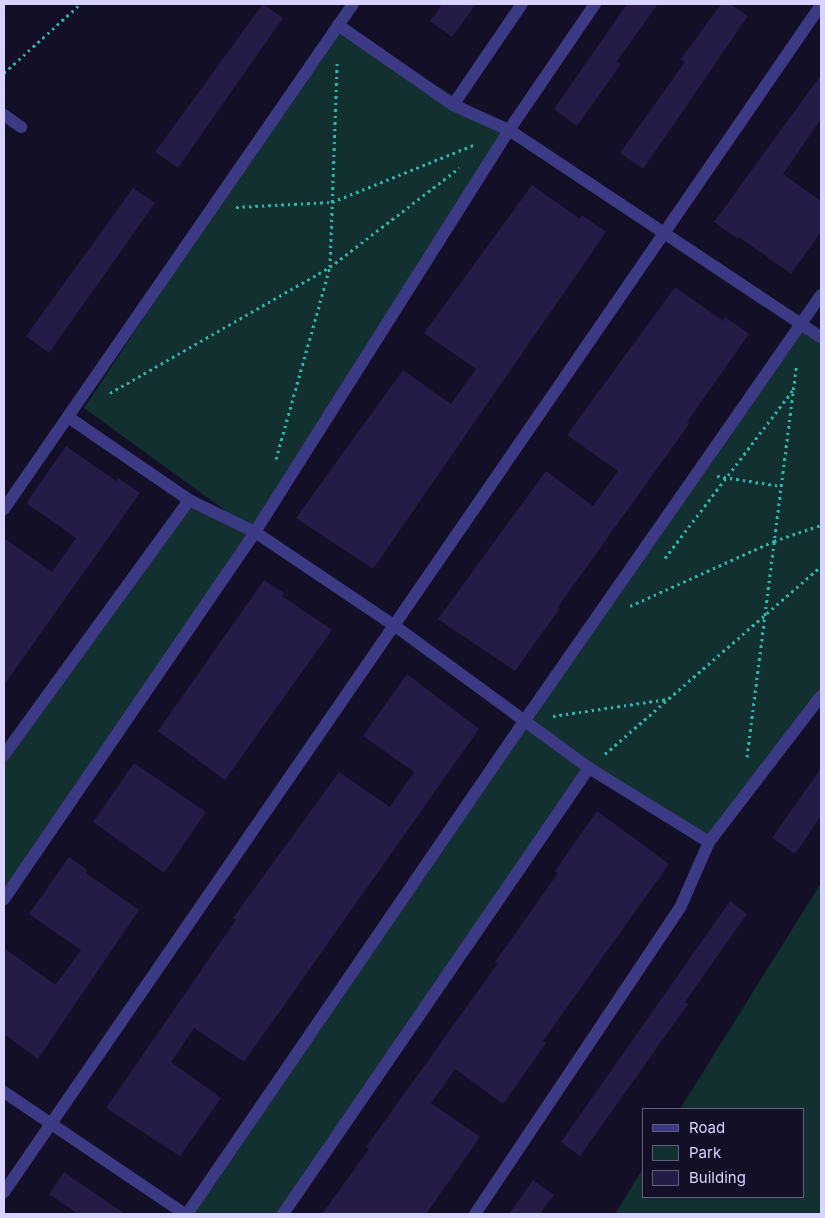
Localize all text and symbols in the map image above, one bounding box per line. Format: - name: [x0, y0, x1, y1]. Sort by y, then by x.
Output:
- legend: [642, 1108, 805, 1198]
- text: Road: [689, 1118, 725, 1137]
- text: Park: [689, 1143, 721, 1162]
- text: Building: [689, 1168, 746, 1187]

